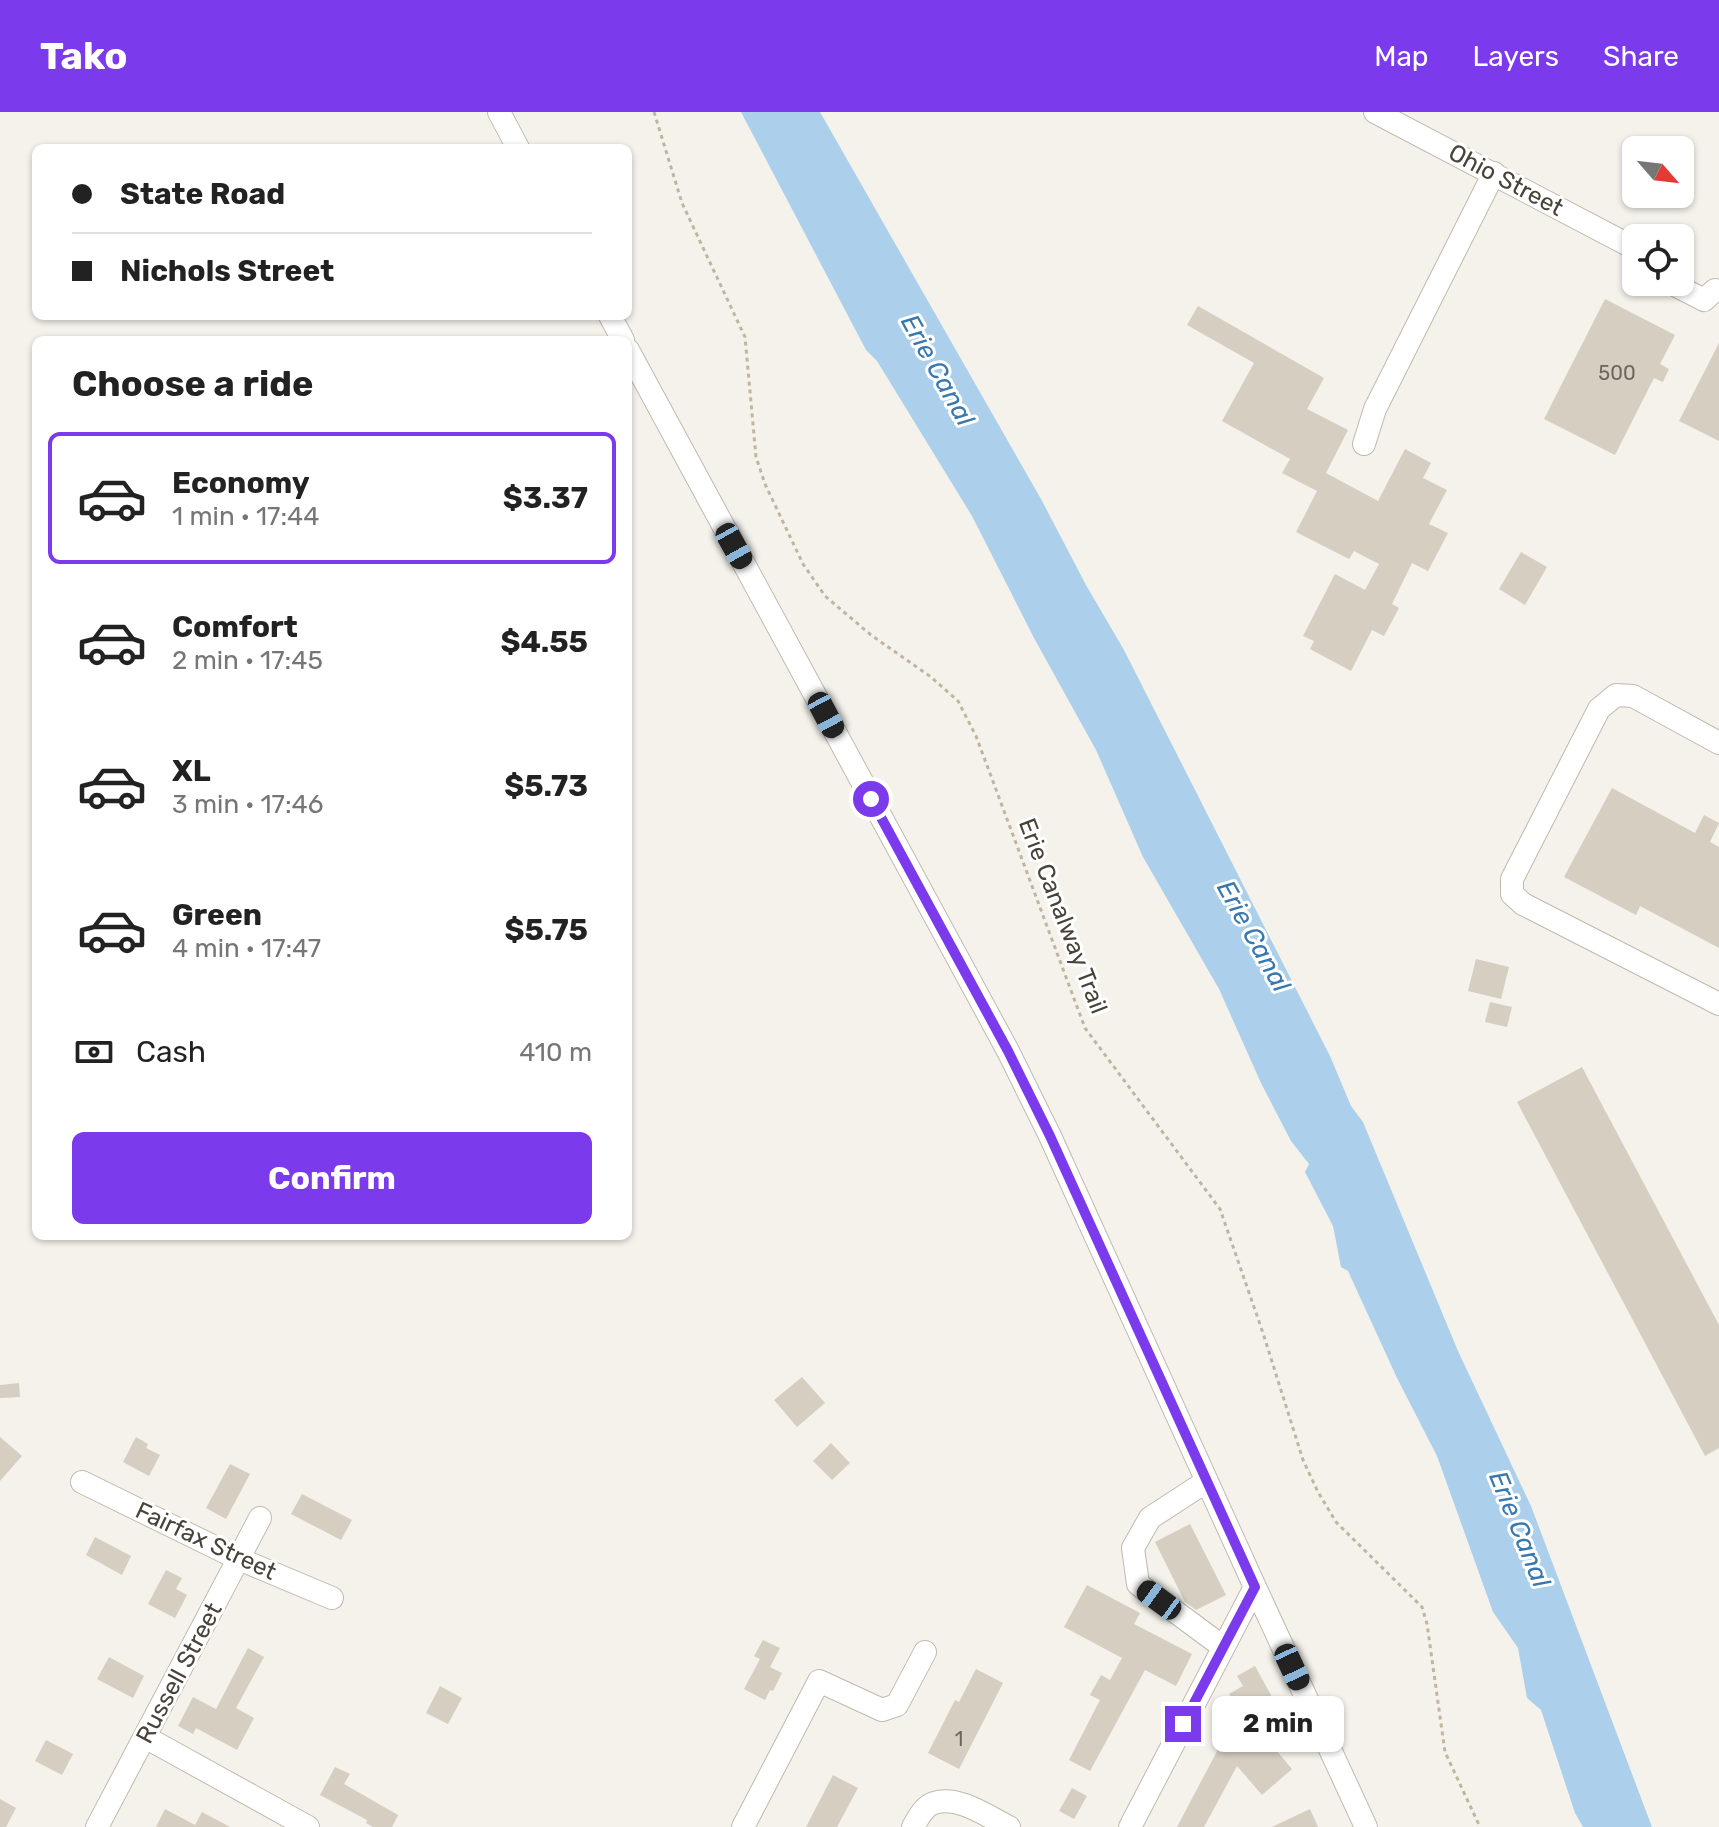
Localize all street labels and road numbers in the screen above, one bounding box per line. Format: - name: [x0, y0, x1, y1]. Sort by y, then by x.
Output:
- street label: Ohio Street: [1444, 138, 1568, 222]
- street label: Erie Canalway Trail: [1013, 814, 1113, 1018]
- street label: Fairfax Street: [131, 1496, 281, 1586]
- street label: Russell Street: [130, 1598, 228, 1748]

